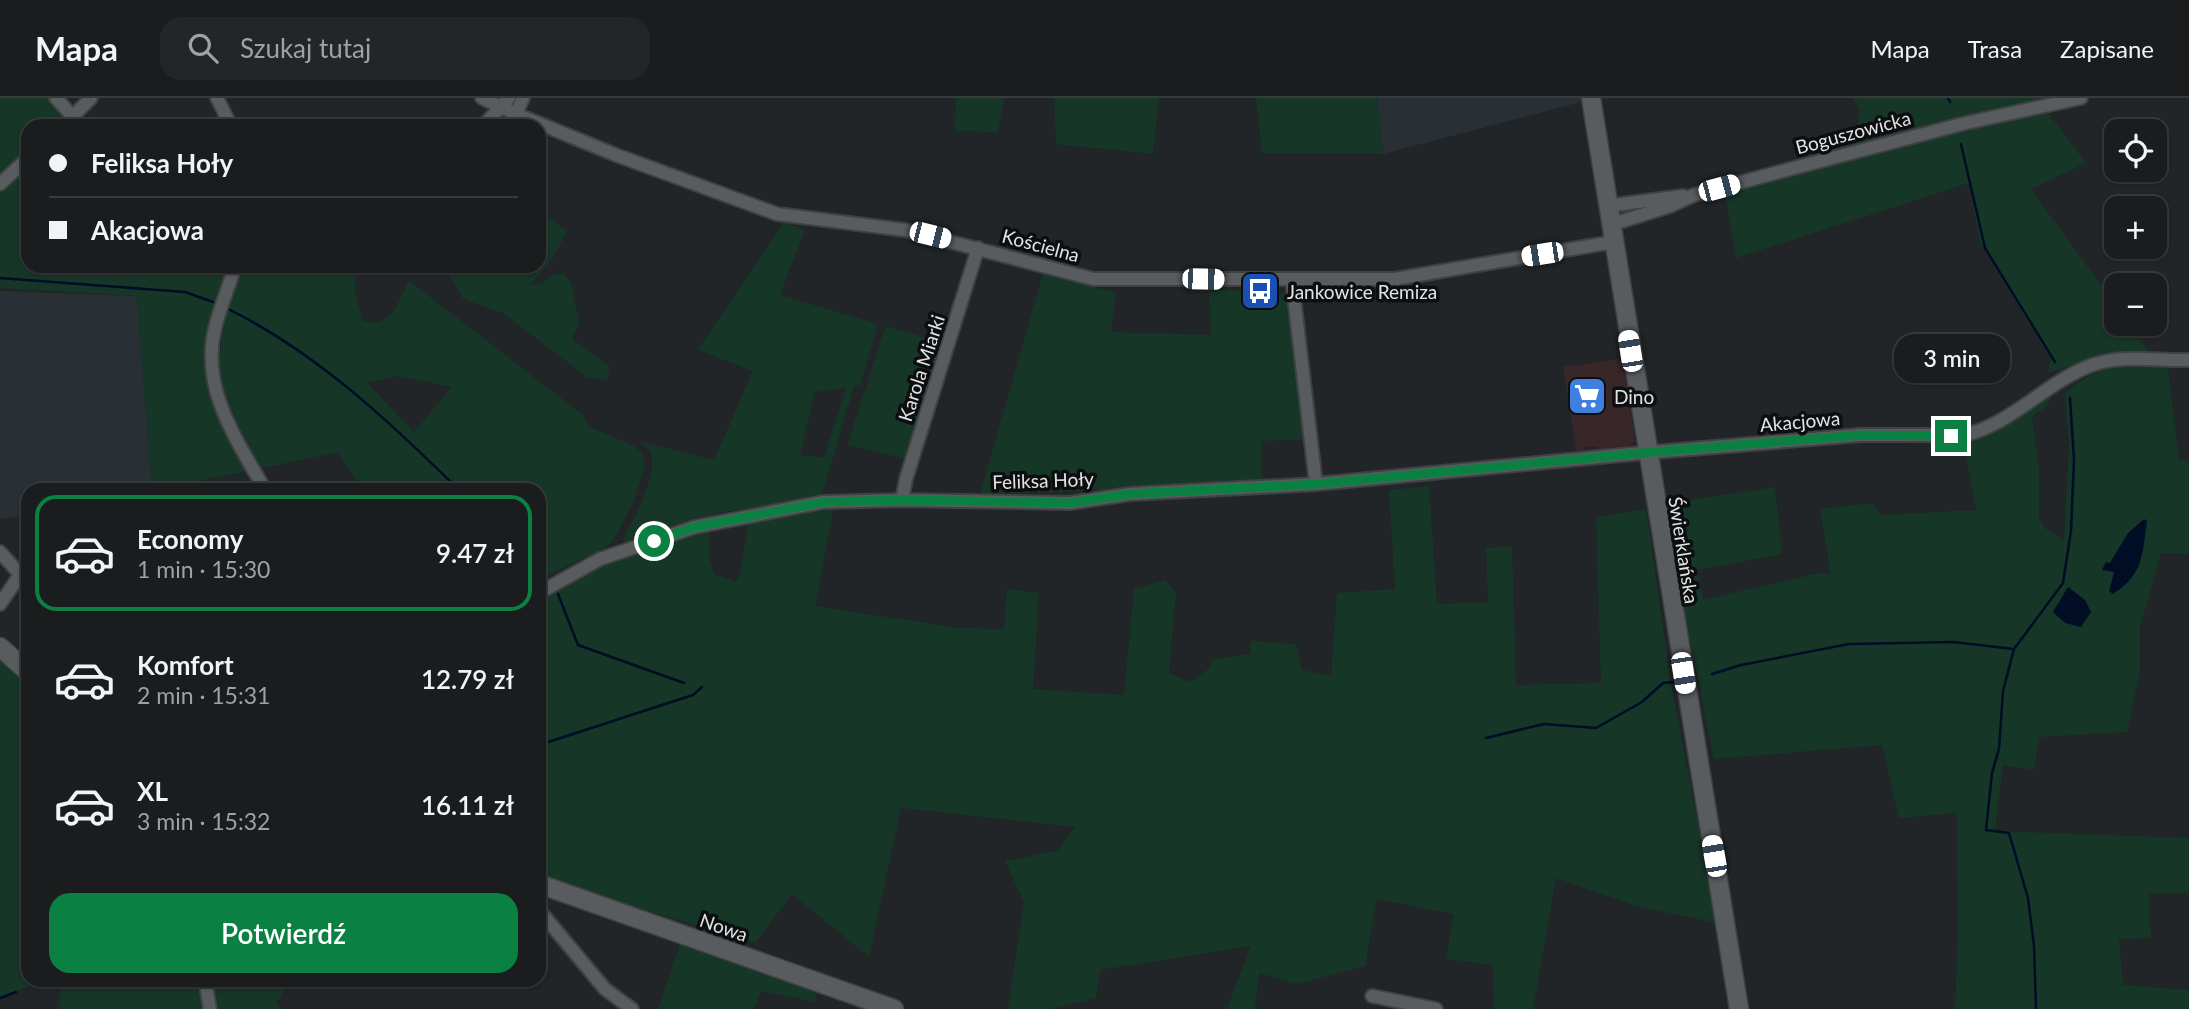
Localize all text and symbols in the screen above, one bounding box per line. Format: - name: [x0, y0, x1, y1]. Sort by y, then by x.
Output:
- search box: [160, 17, 650, 80]
- text: Mapa: [35, 28, 118, 68]
- icon: search: [184, 29, 222, 67]
- text: Szukaj tutaj: [240, 32, 371, 64]
- text: Mapa: [1871, 34, 1930, 63]
- text: Trasa: [1968, 34, 2022, 63]
- text: Zapisane: [2060, 34, 2154, 63]
- street label: Boguszowicka: [1793, 106, 1913, 158]
- map controls: [2104, 119, 2167, 336]
- button: locate: [2104, 119, 2167, 182]
- text: Feliksa Hoły: [91, 147, 233, 179]
- car: [1696, 172, 1743, 204]
- button: +: [2104, 196, 2167, 259]
- text: Akacjowa: [91, 214, 204, 246]
- car: [908, 220, 953, 250]
- street label: Kościelna: [1000, 224, 1082, 266]
- car: [1520, 240, 1565, 268]
- car: [1182, 268, 1225, 290]
- bus stop icon: Jankowice Remiza: [1239, 270, 1281, 312]
- button: −: [2104, 273, 2167, 336]
- place label: Jankowice Remiza: [1287, 280, 1437, 303]
- street label: Karola Miarki: [893, 312, 949, 424]
- car: [1617, 329, 1644, 373]
- callout: 3 min: [1893, 334, 2009, 384]
- text: 3 min: [1924, 344, 1980, 372]
- supermarket icon: Dino: [1566, 375, 1608, 417]
- place label: Dino: [1614, 385, 1654, 408]
- street label: Akacjowa: [1759, 406, 1841, 436]
- route end: [1935, 420, 1967, 452]
- street label: Feliksa Hoły: [992, 467, 1094, 493]
- street label: Świerklańska: [1664, 495, 1704, 605]
- icon: car: [53, 522, 116, 585]
- text: Economy: [137, 523, 243, 555]
- route start: [638, 525, 670, 557]
- text: 9.47 zł: [436, 537, 514, 569]
- text: 1 min · 15:30: [137, 555, 270, 583]
- icon: car: [53, 648, 116, 711]
- text: Komfort: [137, 649, 234, 681]
- car: [1670, 651, 1697, 695]
- text: 12.79 zł: [421, 663, 514, 695]
- text: 2 min · 15:31: [137, 681, 270, 709]
- icon: car: [53, 774, 116, 837]
- text: XL: [137, 775, 168, 807]
- text: 16.11 zł: [421, 789, 514, 821]
- text: 3 min · 15:32: [137, 807, 270, 835]
- car: [1701, 833, 1728, 879]
- button: Potwierdź: [49, 893, 518, 973]
- street label: Nowa: [697, 908, 751, 946]

